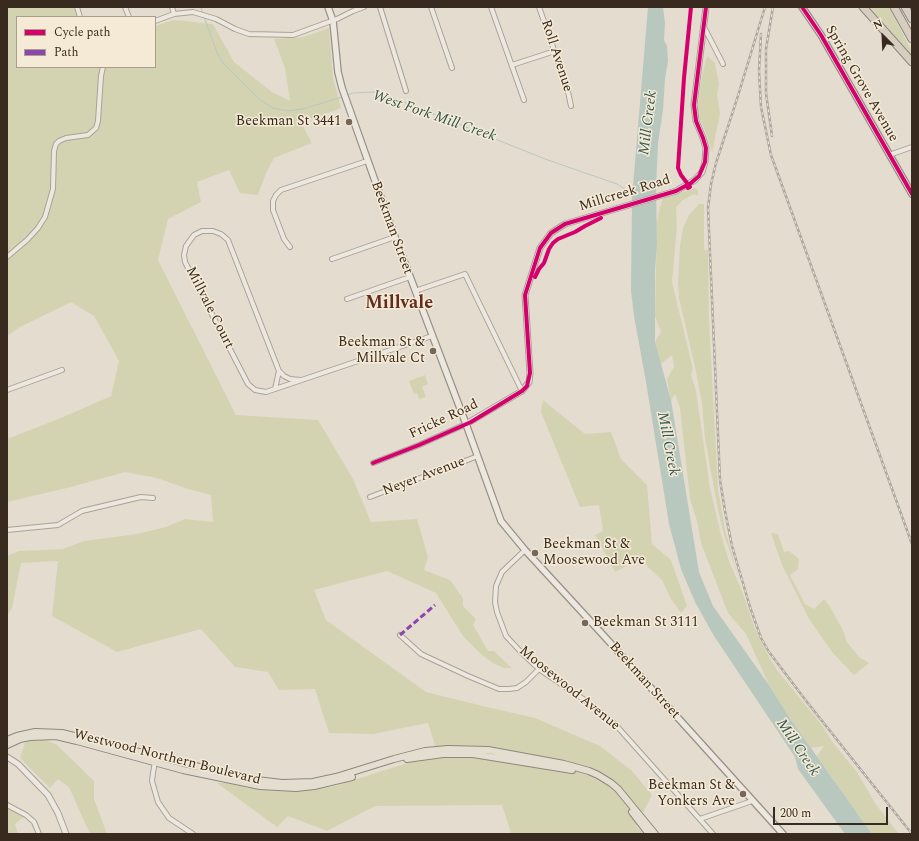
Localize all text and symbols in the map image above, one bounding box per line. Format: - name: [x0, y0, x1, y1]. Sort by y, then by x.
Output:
- text: N: [870, 15, 885, 34]
- legend: [16, 16, 156, 68]
- north arrow: [863, 16, 903, 56]
- street label: Roll Avenue: [536, 18, 576, 94]
- text: Cycle path: [54, 23, 111, 42]
- street label: Spring Grove Avenue: [821, 23, 901, 145]
- text: Path: [54, 43, 79, 62]
- water label: West Fork Mill Creek: [370, 87, 498, 147]
- water label: Mill Creek: [636, 90, 662, 156]
- place label: Beekman St 3441: [236, 114, 341, 130]
- marker: Beekman St 3441: [344, 117, 354, 127]
- street label: Millcreek Road: [577, 172, 673, 216]
- street label: Beekman Street: [366, 179, 416, 277]
- street label: Millvale Court: [181, 264, 237, 352]
- district label: Millvale: [365, 293, 433, 315]
- place label: Beekman St & Millvale Ct: [338, 335, 425, 368]
- marker: Beekman St & Millvale Ct: [428, 346, 438, 356]
- street label: Fricke Road: [407, 397, 481, 443]
- water label: Mill Creek: [652, 411, 682, 477]
- street label: Neyer Avenue: [381, 454, 467, 500]
- place label: Beekman St & Moosewood Ave: [543, 537, 645, 570]
- marker: Beekman St & Moosewood Ave: [530, 548, 540, 558]
- place label: Beekman St 3111: [593, 615, 698, 631]
- marker: Beekman St 3111: [580, 618, 590, 628]
- street label: Beekman Street: [605, 639, 683, 723]
- street label: Moosewood Avenue: [515, 643, 623, 735]
- water label: Mill Creek: [771, 716, 823, 780]
- street label: Westwood Northern Boulevard: [72, 727, 262, 789]
- place label: Beekman St & Yonkers Ave: [648, 778, 735, 810]
- marker: Beekman St & Yonkers Ave: [738, 789, 748, 799]
- scale bar: [775, 799, 890, 825]
- text: 200 m: [780, 804, 811, 823]

